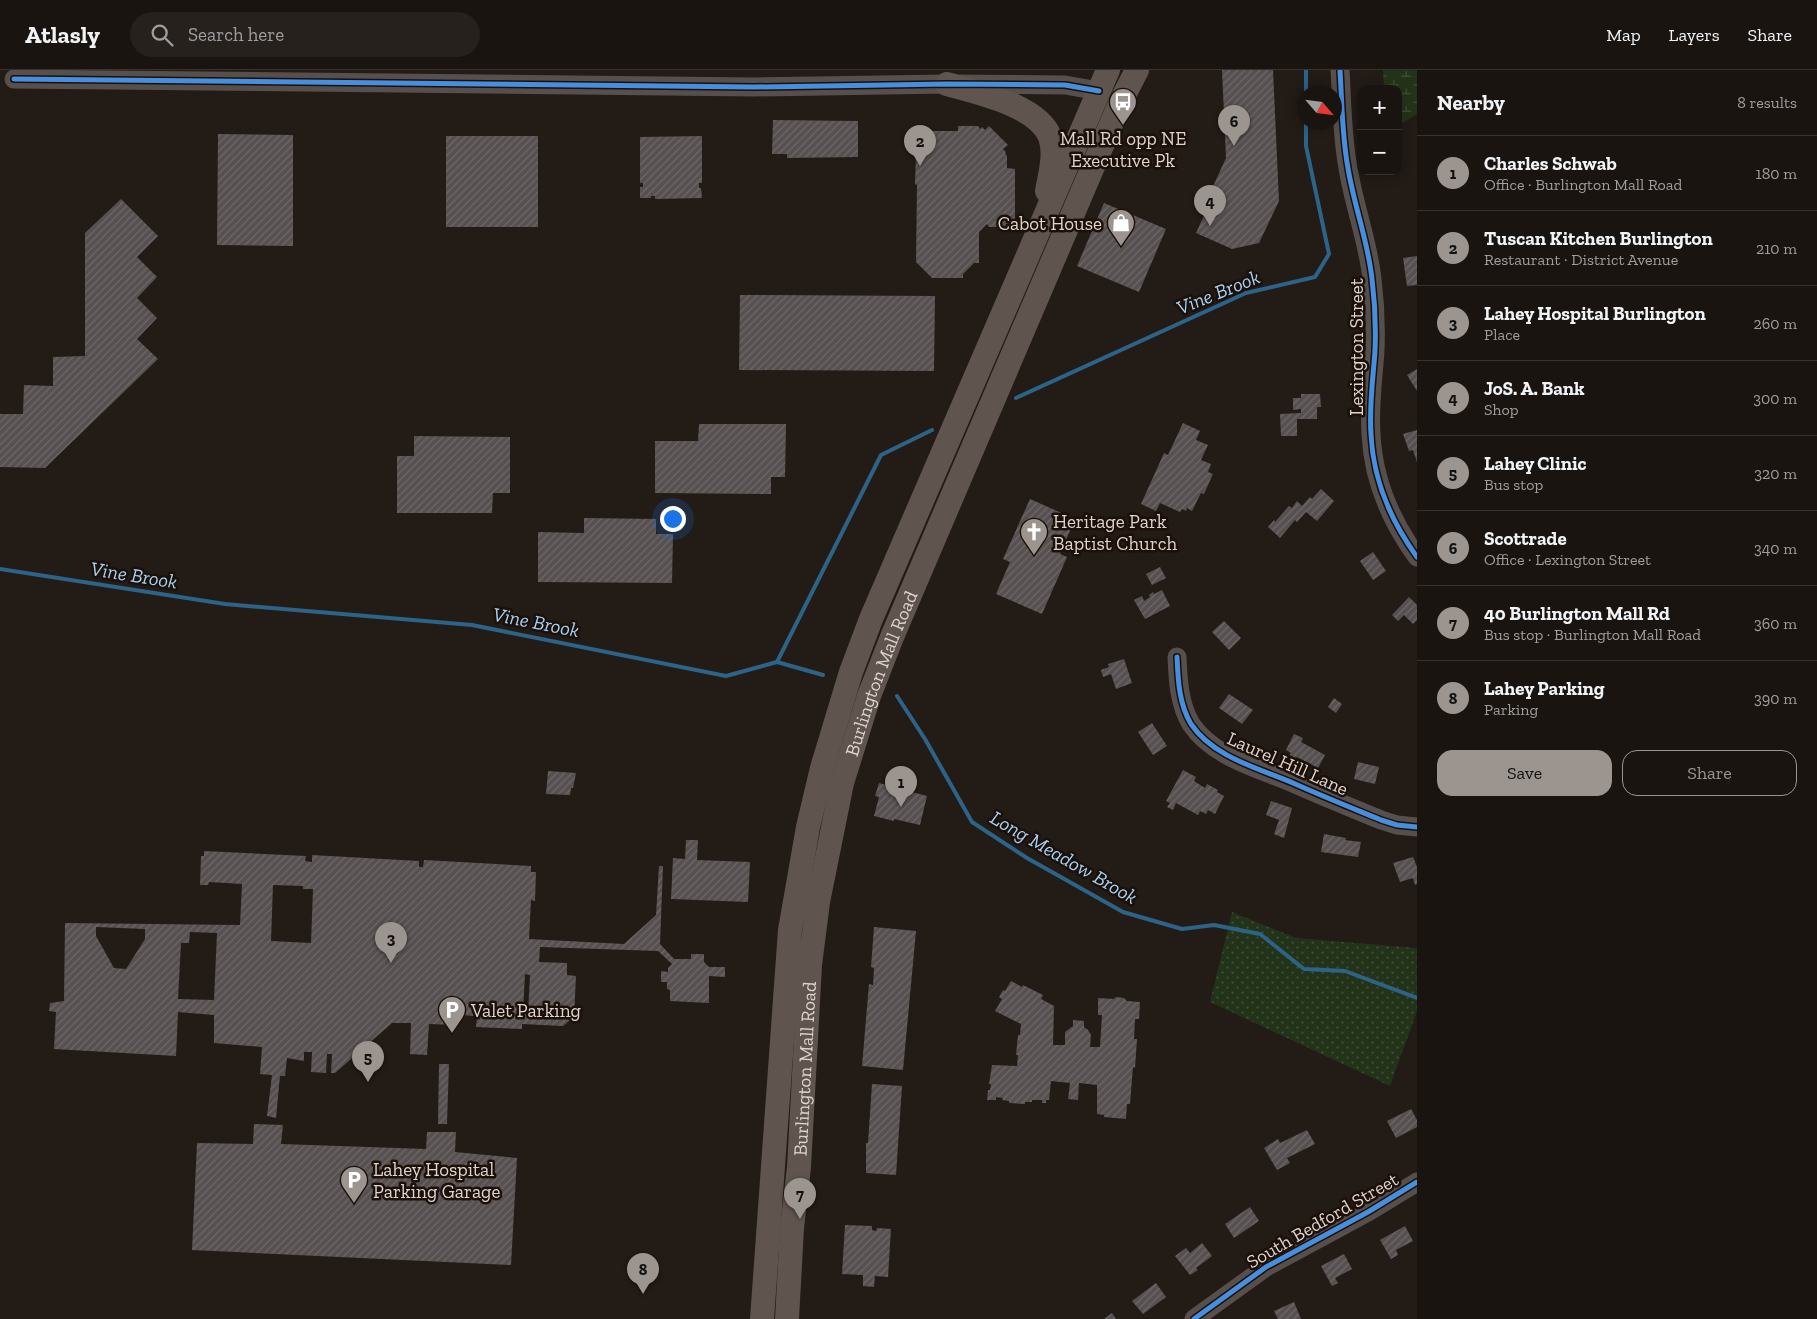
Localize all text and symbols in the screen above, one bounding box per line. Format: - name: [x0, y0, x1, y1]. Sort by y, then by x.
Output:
- search box: [130, 12, 480, 57]
- text: Atlasly: [25, 20, 100, 49]
- icon: search: [148, 21, 176, 49]
- text: Search here: [188, 23, 284, 46]
- text: Map: [1606, 24, 1641, 46]
- text: Layers: [1669, 24, 1720, 46]
- text: Share: [1748, 24, 1792, 46]
- north arrow: [1297, 85, 1342, 130]
- map controls: [1357, 85, 1402, 175]
- button: +: [1357, 85, 1402, 130]
- bus stop icon: Mall Rd opp NE Executive Pk: [1108, 87, 1138, 126]
- text: Nearby: [1437, 90, 1505, 115]
- text: 8 results: [1737, 93, 1797, 112]
- pin: 6: [1218, 105, 1250, 146]
- pin: 2: [904, 125, 936, 166]
- place label: Mall Rd opp NE Executive Pk: [1060, 127, 1186, 172]
- button: −: [1357, 130, 1402, 175]
- text: Charles Schwab: [1484, 152, 1617, 175]
- text: 1: [1450, 164, 1456, 183]
- text: 180 m: [1756, 164, 1797, 183]
- text: Office · Burlington Mall Road: [1484, 175, 1682, 194]
- pin: 4: [1194, 185, 1226, 226]
- shop icon: Cabot House: [1106, 208, 1136, 247]
- place label: Cabot House: [998, 212, 1102, 235]
- text: Tuscan Kitchen Burlington: [1484, 227, 1713, 250]
- text: 2: [1449, 239, 1457, 258]
- text: 210 m: [1756, 239, 1797, 258]
- text: Restaurant · District Avenue: [1484, 250, 1678, 269]
- water label: Vine Brook: [1173, 264, 1263, 320]
- street label: Lexington Street: [1345, 278, 1368, 416]
- text: Lahey Hospital Burlington: [1484, 302, 1706, 325]
- text: 3: [1449, 314, 1457, 333]
- text: 260 m: [1754, 314, 1797, 333]
- text: Place: [1484, 325, 1520, 344]
- text: JoS. A. Bank: [1484, 377, 1585, 400]
- text: 4: [1448, 389, 1458, 408]
- text: 300 m: [1753, 389, 1797, 408]
- text: Shop: [1484, 400, 1519, 419]
- text: Lahey Clinic: [1484, 452, 1587, 475]
- text: 5: [1449, 464, 1457, 483]
- text: 320 m: [1754, 464, 1797, 483]
- text: Bus stop: [1484, 475, 1543, 494]
- your location: [660, 506, 686, 532]
- place label: Heritage Park Baptist Church: [1053, 510, 1177, 555]
- church icon: Heritage Park Baptist Church: [1019, 517, 1049, 556]
- text: Scottrade: [1484, 527, 1567, 550]
- text: 6: [1449, 539, 1457, 558]
- text: 340 m: [1754, 539, 1797, 558]
- text: Office · Lexington Street: [1484, 550, 1651, 569]
- water label: Vine Brook: [89, 556, 179, 594]
- street label: Burlington Mall Road: [840, 587, 923, 759]
- water label: Vine Brook: [491, 602, 581, 642]
- text: 40 Burlington Mall Rd: [1484, 602, 1670, 625]
- text: 7: [1449, 614, 1457, 633]
- text: 360 m: [1754, 614, 1797, 633]
- text: Bus stop · Burlington Mall Road: [1484, 625, 1701, 644]
- text: Lahey Parking: [1484, 677, 1605, 700]
- text: 8: [1449, 689, 1457, 708]
- text: 390 m: [1754, 689, 1797, 708]
- text: Parking: [1484, 700, 1538, 719]
- street label: Laurel Hill Lane: [1224, 727, 1352, 800]
- button: Save: [1437, 750, 1612, 796]
- button: Share: [1622, 750, 1797, 796]
- pin: 1: [885, 766, 917, 807]
- water label: Long Meadow Brook: [986, 805, 1142, 909]
- pin: 3: [375, 922, 407, 963]
- street label: Burlington Mall Road: [789, 980, 821, 1157]
- parking icon: Valet Parking: [437, 995, 467, 1034]
- place label: Valet Parking: [470, 999, 582, 1022]
- pin: 5: [352, 1041, 384, 1082]
- place label: Lahey Hospital Parking Garage: [373, 1158, 501, 1203]
- parking icon: Lahey Hospital Parking Garage: [339, 1165, 369, 1204]
- street label: South Bedford Street: [1242, 1168, 1402, 1273]
- pin: 7: [784, 1178, 816, 1219]
- pin: 8: [627, 1253, 659, 1294]

